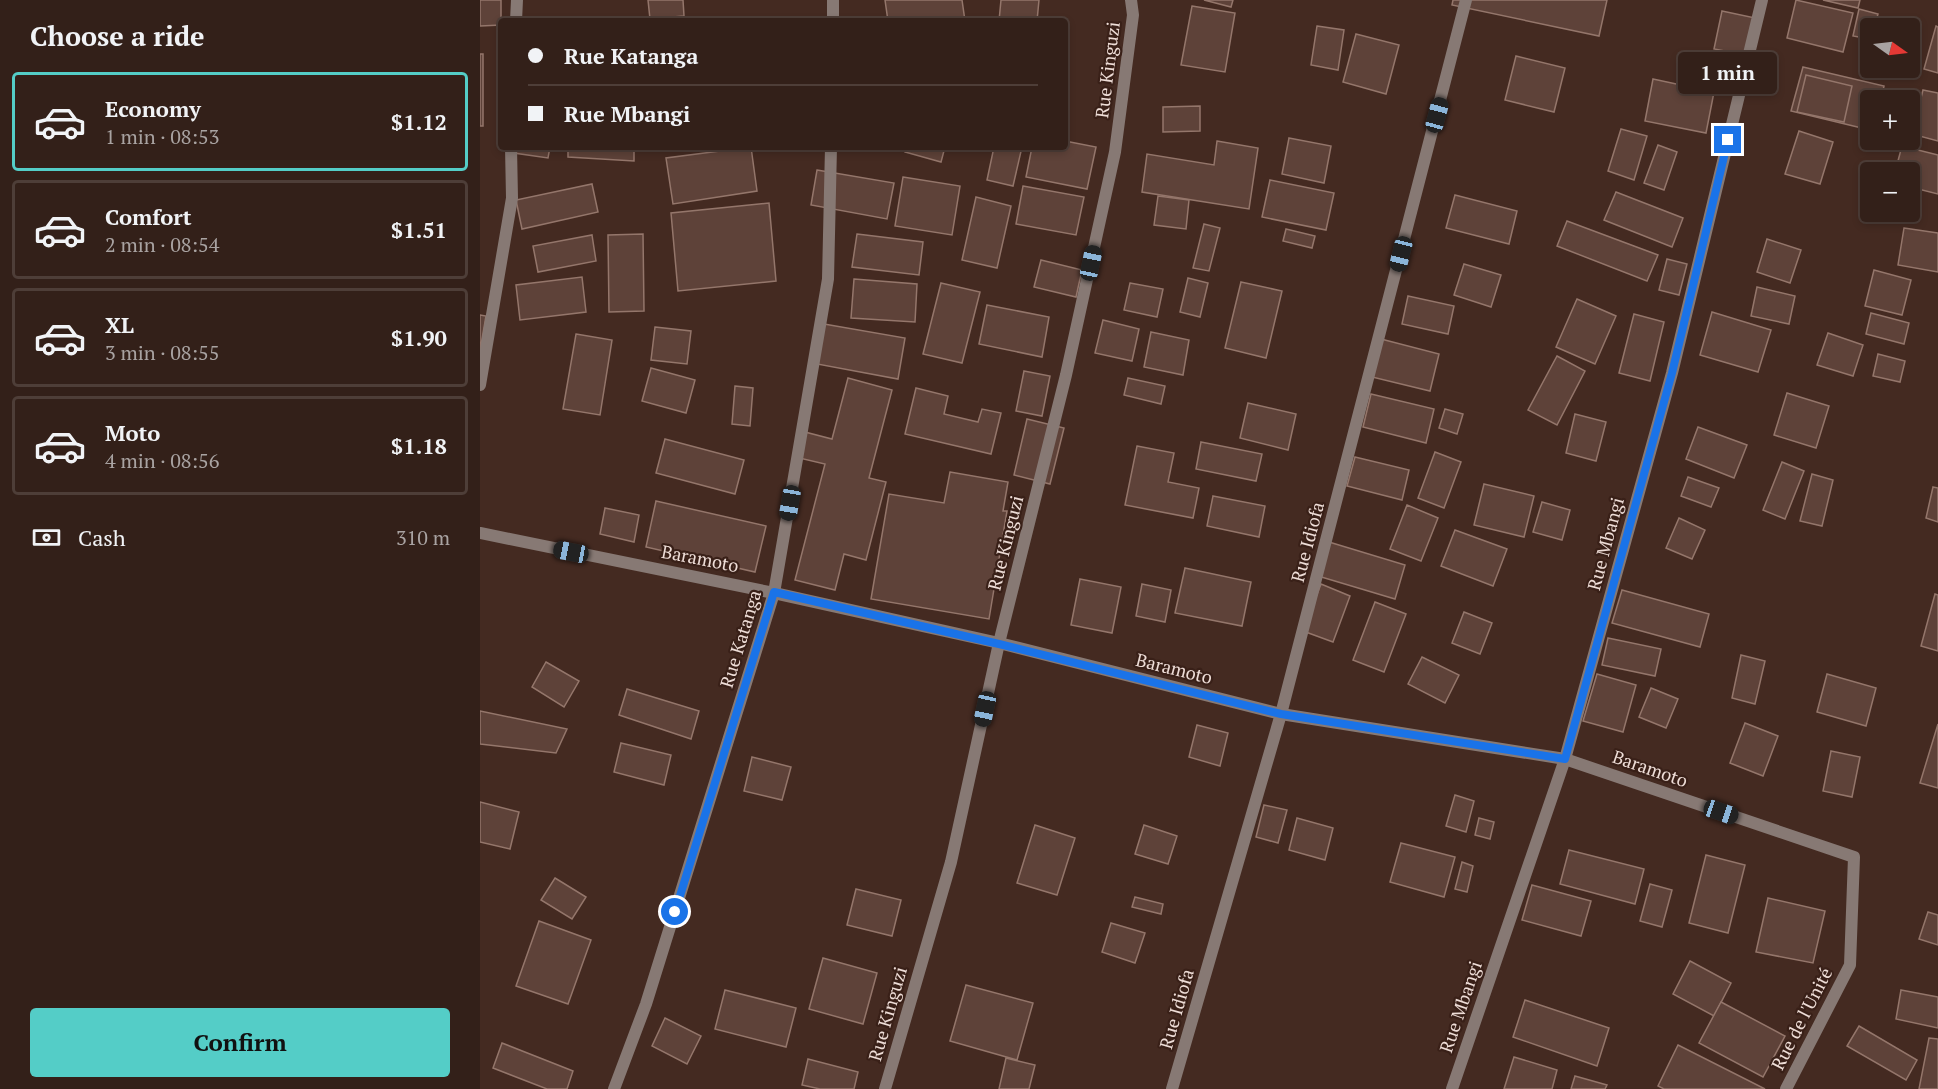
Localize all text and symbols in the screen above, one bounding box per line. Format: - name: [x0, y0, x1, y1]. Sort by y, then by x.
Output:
- text: Choose a ride: [30, 18, 205, 54]
- north arrow: [1860, 18, 1920, 78]
- map controls: [1860, 18, 1920, 222]
- street label: Rue Kinguzi: [1089, 20, 1125, 119]
- text: Rue Katanga: [564, 41, 699, 70]
- callout: 1 min: [1678, 53, 1778, 95]
- text: 1 min: [1700, 59, 1755, 86]
- button: +: [1860, 90, 1920, 150]
- text: Economy: [105, 94, 201, 123]
- icon: car: [33, 95, 87, 149]
- car: [1424, 95, 1450, 135]
- text: Rue Mbangi: [564, 99, 690, 128]
- text: $1.12: [391, 107, 447, 136]
- text: 1 min · 08:53: [105, 123, 219, 150]
- route end: [1714, 126, 1741, 153]
- button: −: [1860, 162, 1920, 222]
- text: Comfort: [105, 202, 191, 231]
- icon: car: [33, 203, 87, 257]
- text: $1.51: [391, 215, 447, 244]
- text: 2 min · 08:54: [105, 231, 219, 258]
- car: [1388, 234, 1414, 274]
- car: [1078, 244, 1104, 282]
- text: XL: [105, 310, 134, 339]
- icon: car: [33, 311, 87, 365]
- text: $1.90: [391, 323, 447, 352]
- text: 3 min · 08:55: [105, 339, 219, 366]
- text: Moto: [105, 418, 160, 447]
- icon: car: [33, 419, 87, 473]
- text: $1.18: [391, 431, 447, 460]
- text: 4 min · 08:56: [105, 447, 219, 474]
- car: [778, 484, 802, 522]
- street label: Rue Kinguzi: [982, 493, 1028, 593]
- street label: Rue Mbangi: [1581, 495, 1629, 593]
- street label: Rue Idiofa: [1285, 499, 1329, 585]
- icon: cash: [30, 521, 63, 554]
- text: Cash: [78, 523, 126, 552]
- text: 310 m: [396, 524, 450, 551]
- street label: Baramoto: [660, 539, 741, 577]
- car: [552, 540, 590, 564]
- street label: Rue Katanga: [714, 587, 766, 690]
- street label: Baramoto: [1133, 647, 1215, 689]
- car: [972, 690, 998, 728]
- street label: Baramoto: [1609, 744, 1691, 792]
- car: [1701, 798, 1741, 826]
- route start: [661, 898, 688, 925]
- street label: Rue Mbangi: [1433, 958, 1487, 1056]
- street label: Rue de l'Unité: [1765, 963, 1837, 1074]
- street label: Rue Kinguzi: [862, 964, 912, 1064]
- street label: Rue Idiofa: [1153, 966, 1199, 1052]
- button: Confirm: [30, 1008, 450, 1077]

